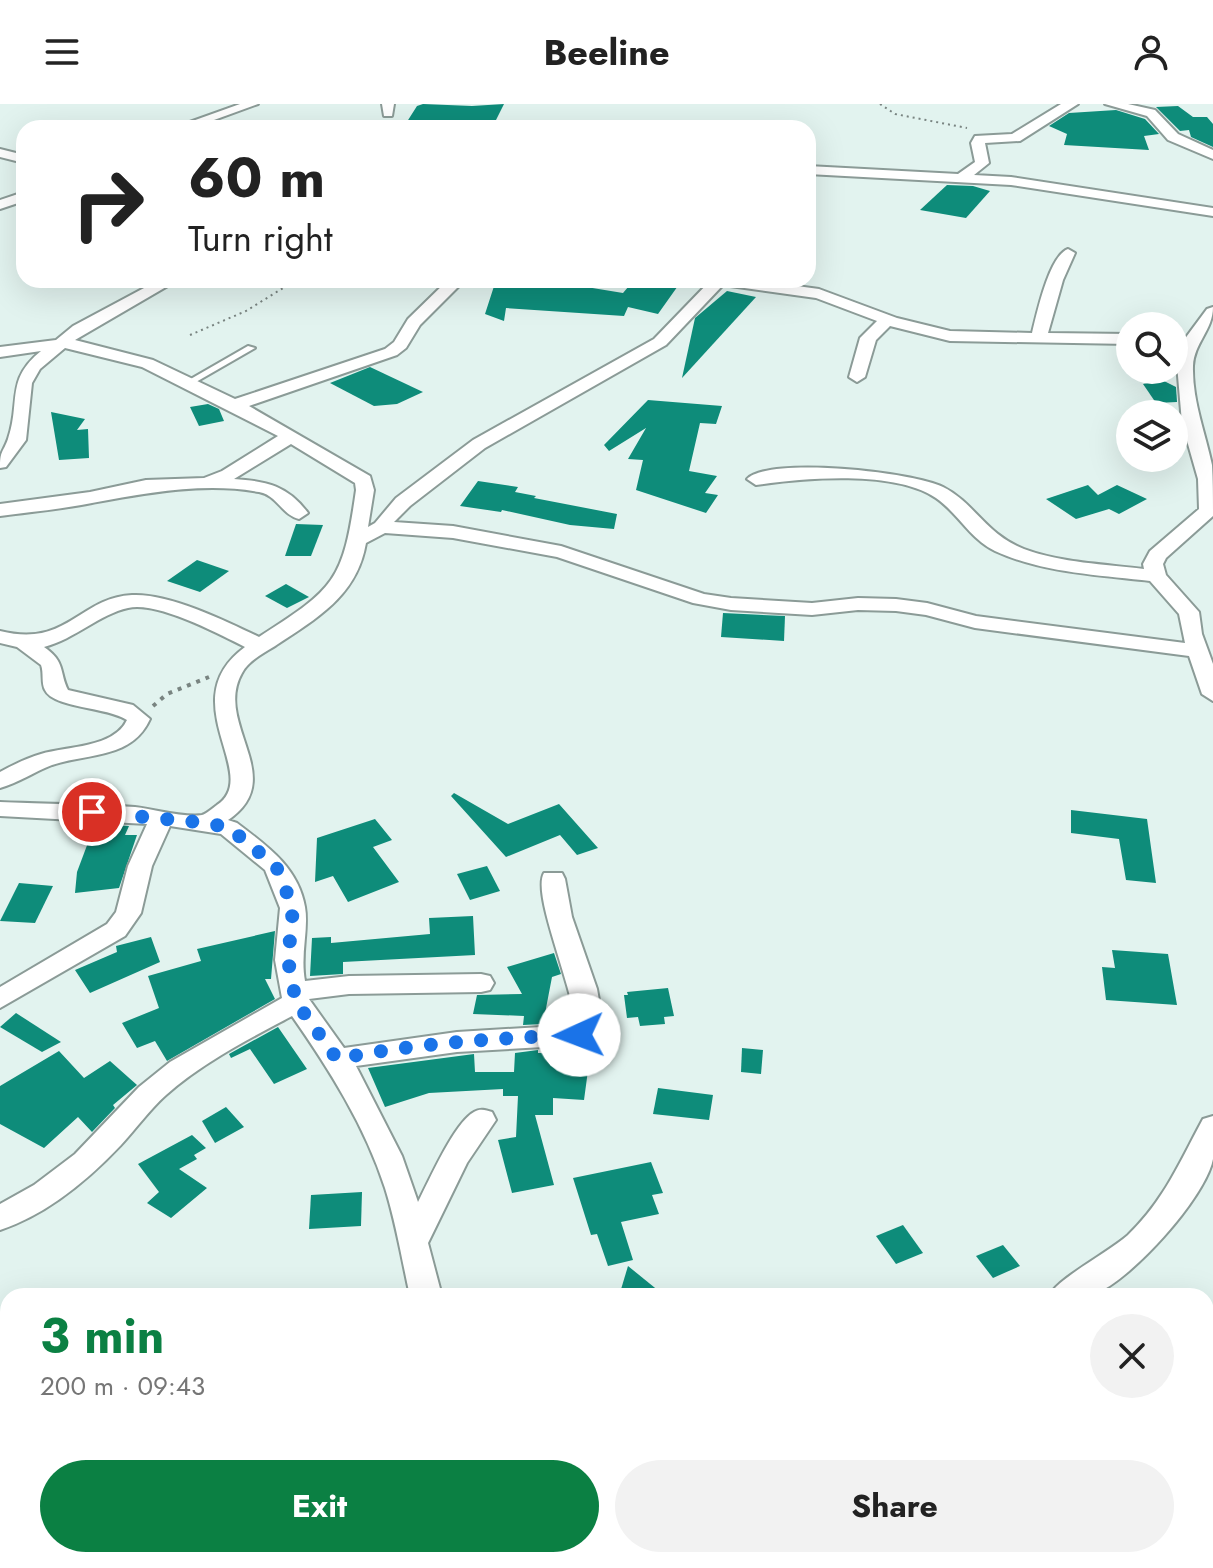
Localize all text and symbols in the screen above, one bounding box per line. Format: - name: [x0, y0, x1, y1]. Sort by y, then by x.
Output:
- text: Beeline: [543, 26, 670, 78]
- icon: menu: [40, 30, 84, 74]
- icon: person: [1129, 30, 1173, 74]
- text: 60 m: [188, 137, 325, 218]
- icon: right: [56, 152, 160, 256]
- text: Turn right: [188, 212, 333, 264]
- map controls: [1116, 312, 1188, 472]
- button: search: [1116, 312, 1188, 384]
- button: layers: [1116, 400, 1188, 472]
- pin: [58, 778, 126, 846]
- icon: arrive: [70, 790, 114, 834]
- position arrow: [537, 993, 621, 1077]
- text: 3 min: [40, 1302, 164, 1371]
- button: close: [1090, 1314, 1174, 1398]
- text: 200 m · 09:43: [40, 1367, 205, 1405]
- button: Exit: [40, 1460, 599, 1552]
- button: Share: [615, 1460, 1174, 1552]

